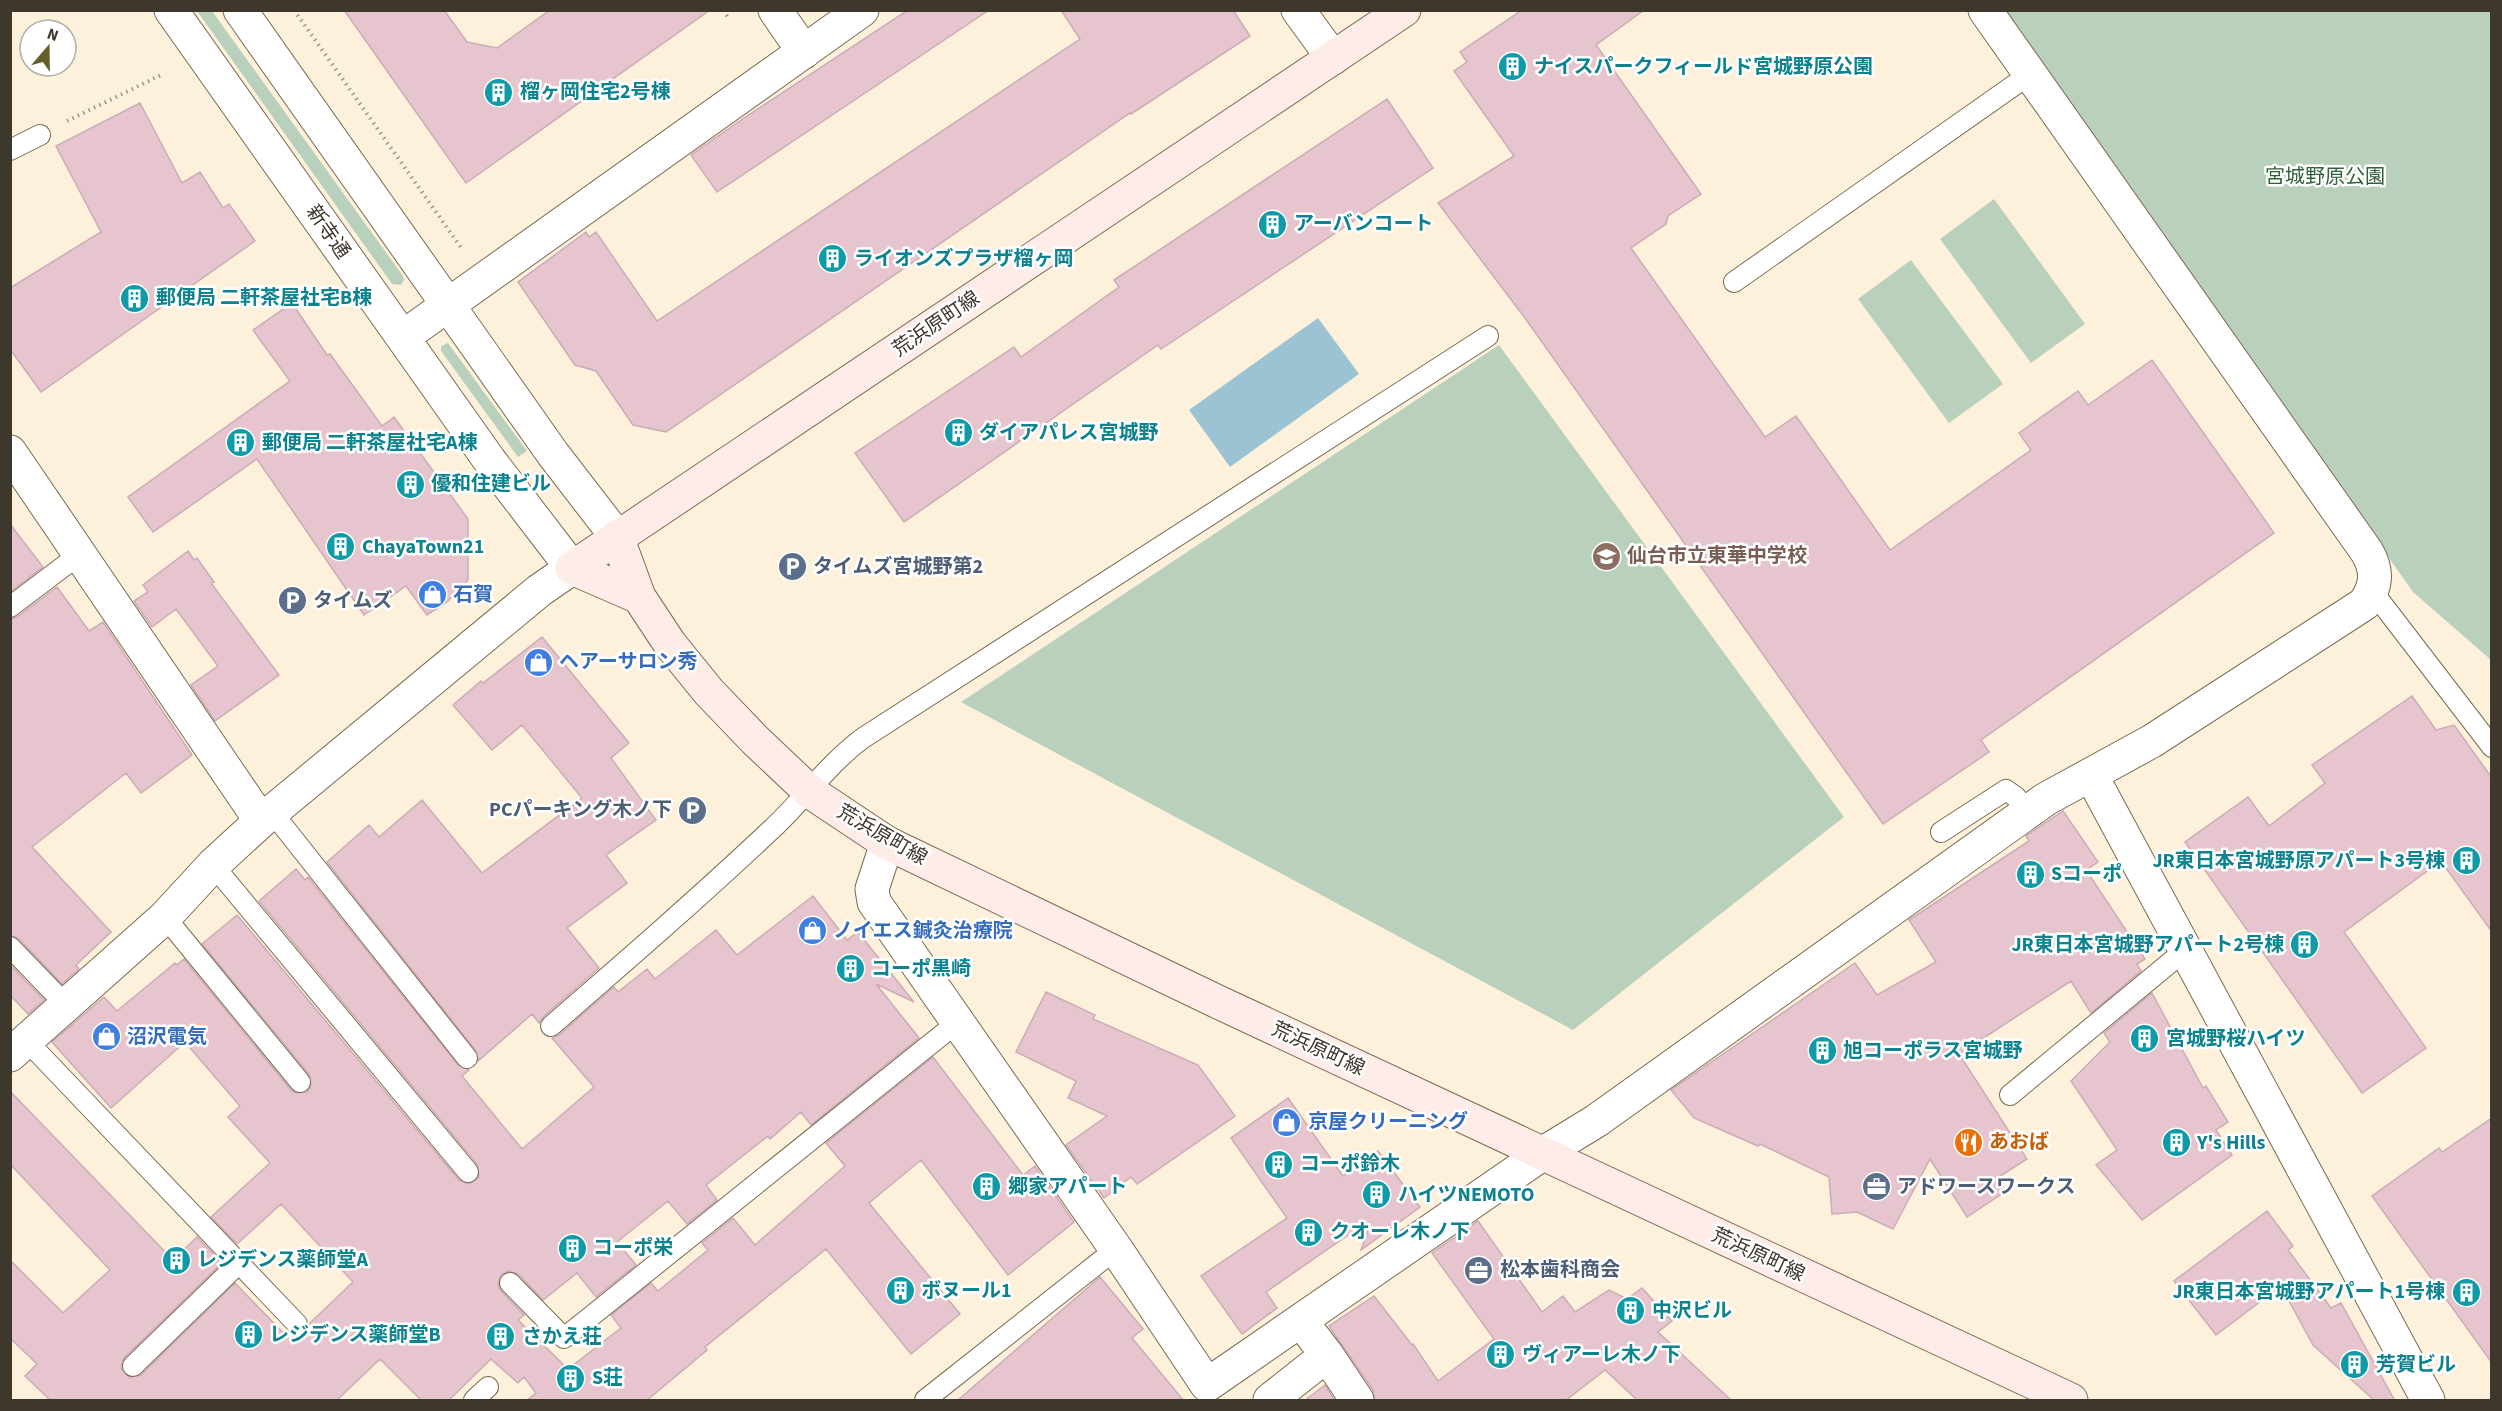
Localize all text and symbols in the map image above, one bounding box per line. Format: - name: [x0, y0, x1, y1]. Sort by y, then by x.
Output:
- north arrow: [18, 18, 78, 78]
- text: N: [44, 23, 62, 47]
- building icon: ナイスパークフィールド宮城野原公園: [1497, 51, 1529, 83]
- place label: ナイスパークフィールド宮城野原公園: [1534, 53, 1873, 81]
- building icon: 榴ヶ岡住宅2号棟: [483, 76, 515, 108]
- place label: 榴ヶ岡住宅2号棟: [520, 78, 671, 106]
- park label: 宮城野原公園: [2265, 163, 2385, 191]
- street label: 新寺通: [299, 199, 357, 265]
- building icon: アーバンコート: [1257, 208, 1289, 240]
- place label: アーバンコート: [1294, 210, 1434, 238]
- building icon: ライオンズプラザ榴ヶ岡: [817, 243, 849, 275]
- place label: ライオンズプラザ榴ヶ岡: [854, 245, 1074, 273]
- building icon: 郵便局 二軒茶屋社宅B棟: [119, 282, 151, 314]
- place label: 郵便局 二軒茶屋社宅B棟: [156, 284, 372, 312]
- street label: 荒浜原町線: [887, 284, 985, 364]
- building icon: ダイアパレス宮城野: [942, 417, 974, 449]
- place label: ダイアパレス宮城野: [979, 419, 1159, 447]
- building icon: 郵便局 二軒茶屋社宅A棟: [225, 427, 257, 459]
- place label: 郵便局 二軒茶屋社宅A棟: [262, 429, 477, 457]
- building icon: 優和住建ビル: [394, 468, 426, 500]
- place label: 優和住建ビル: [431, 470, 551, 498]
- building icon: ChayaTown21: [325, 531, 357, 563]
- place label: ChayaTown21: [362, 533, 484, 561]
- school or university icon: 仙台市立東華中学校: [1590, 540, 1622, 572]
- place label: 仙台市立東華中学校: [1627, 542, 1807, 570]
- parking icon: タイムズ宮城野第2: [776, 551, 808, 583]
- place label: タイムズ宮城野第2: [813, 553, 983, 581]
- shop icon: 石賀: [416, 579, 448, 611]
- place label: 石賀: [453, 581, 493, 609]
- parking icon: タイムズ: [276, 585, 308, 617]
- place label: タイムズ: [313, 587, 393, 615]
- shop icon: ヘアーサロン秀: [522, 646, 554, 678]
- place label: ヘアーサロン秀: [559, 648, 697, 676]
- parking icon: PCパーキング木ノ下: [677, 794, 709, 826]
- place label: PCパーキング木ノ下: [489, 796, 672, 824]
- street label: 荒浜原町線: [832, 798, 932, 872]
- building icon: JR東日本宮城野原アパート3号棟: [2450, 845, 2482, 877]
- place label: JR東日本宮城野原アパート3号棟: [2152, 847, 2445, 875]
- building icon: Sコーポ: [2014, 858, 2046, 890]
- place label: Sコーポ: [2051, 860, 2122, 888]
- shop icon: ノイエス鍼灸治療院: [796, 915, 828, 947]
- place label: ノイエス鍼灸治療院: [833, 917, 1013, 945]
- building icon: JR東日本宮城野アパート2号棟: [2289, 929, 2321, 961]
- place label: JR東日本宮城野アパート2号棟: [2011, 931, 2284, 959]
- building icon: コーポ黒崎: [834, 953, 866, 985]
- place label: コーポ黒崎: [871, 955, 971, 983]
- street label: 荒浜原町線: [1267, 1015, 1369, 1083]
- shop icon: 沼沢電気: [90, 1021, 122, 1053]
- place label: 沼沢電気: [127, 1023, 207, 1051]
- building icon: 宮城野桜ハイツ: [2129, 1023, 2161, 1055]
- place label: 宮城野桜ハイツ: [2166, 1025, 2306, 1053]
- building icon: 旭コーポラス宮城野: [1806, 1035, 1838, 1067]
- place label: 旭コーポラス宮城野: [1843, 1037, 2023, 1065]
- shop icon: 京屋クリーニング: [1271, 1106, 1303, 1138]
- place label: 京屋クリーニング: [1308, 1108, 1468, 1136]
- restaurant icon: あおば: [1952, 1126, 1984, 1158]
- building icon: Y's Hills: [2160, 1127, 2192, 1159]
- place label: あおば: [1989, 1128, 2049, 1156]
- place label: Y's Hills: [2196, 1129, 2265, 1157]
- building icon: コーポ鈴木: [1263, 1148, 1295, 1180]
- place label: コーポ鈴木: [1300, 1150, 1400, 1178]
- building icon: 郷家アパート: [971, 1171, 1003, 1203]
- office icon: アドワースワークス: [1860, 1171, 1892, 1203]
- place label: 郷家アパート: [1008, 1173, 1128, 1201]
- place label: アドワースワークス: [1897, 1173, 2075, 1201]
- building icon: ハイツNEMOTO: [1361, 1179, 1393, 1211]
- place label: ハイツNEMOTO: [1398, 1181, 1534, 1209]
- building icon: クオーレ木ノ下: [1293, 1216, 1325, 1248]
- place label: クオーレ木ノ下: [1330, 1218, 1470, 1246]
- street label: 荒浜原町線: [1707, 1221, 1809, 1289]
- building icon: コーポ栄: [556, 1232, 588, 1264]
- place label: コーポ栄: [593, 1234, 673, 1262]
- building icon: レジデンス薬師堂A: [160, 1244, 192, 1276]
- place label: レジデンス薬師堂A: [197, 1246, 369, 1274]
- office icon: 松本歯科商会: [1463, 1254, 1495, 1286]
- place label: 松本歯科商会: [1500, 1256, 1620, 1284]
- building icon: ボヌール1: [884, 1275, 916, 1307]
- building icon: JR東日本宮城野アパート1号棟: [2450, 1276, 2482, 1308]
- place label: ボヌール1: [921, 1277, 1012, 1305]
- place label: JR東日本宮城野アパート1号棟: [2172, 1278, 2445, 1306]
- building icon: 中沢ビル: [1615, 1295, 1647, 1327]
- place label: 中沢ビル: [1652, 1297, 1732, 1325]
- building icon: レジデンス薬師堂B: [232, 1319, 264, 1351]
- place label: レジデンス薬師堂B: [269, 1321, 441, 1349]
- building icon: さかえ荘: [485, 1321, 517, 1353]
- place label: さかえ荘: [522, 1323, 602, 1351]
- building icon: ヴィアーレ木ノ下: [1485, 1339, 1517, 1371]
- place label: ヴィアーレ木ノ下: [1522, 1341, 1681, 1369]
- building icon: 芳賀ビル: [2339, 1349, 2371, 1381]
- place label: 芳賀ビル: [2376, 1351, 2456, 1379]
- building icon: S荘: [555, 1362, 587, 1394]
- place label: S荘: [592, 1364, 623, 1392]

